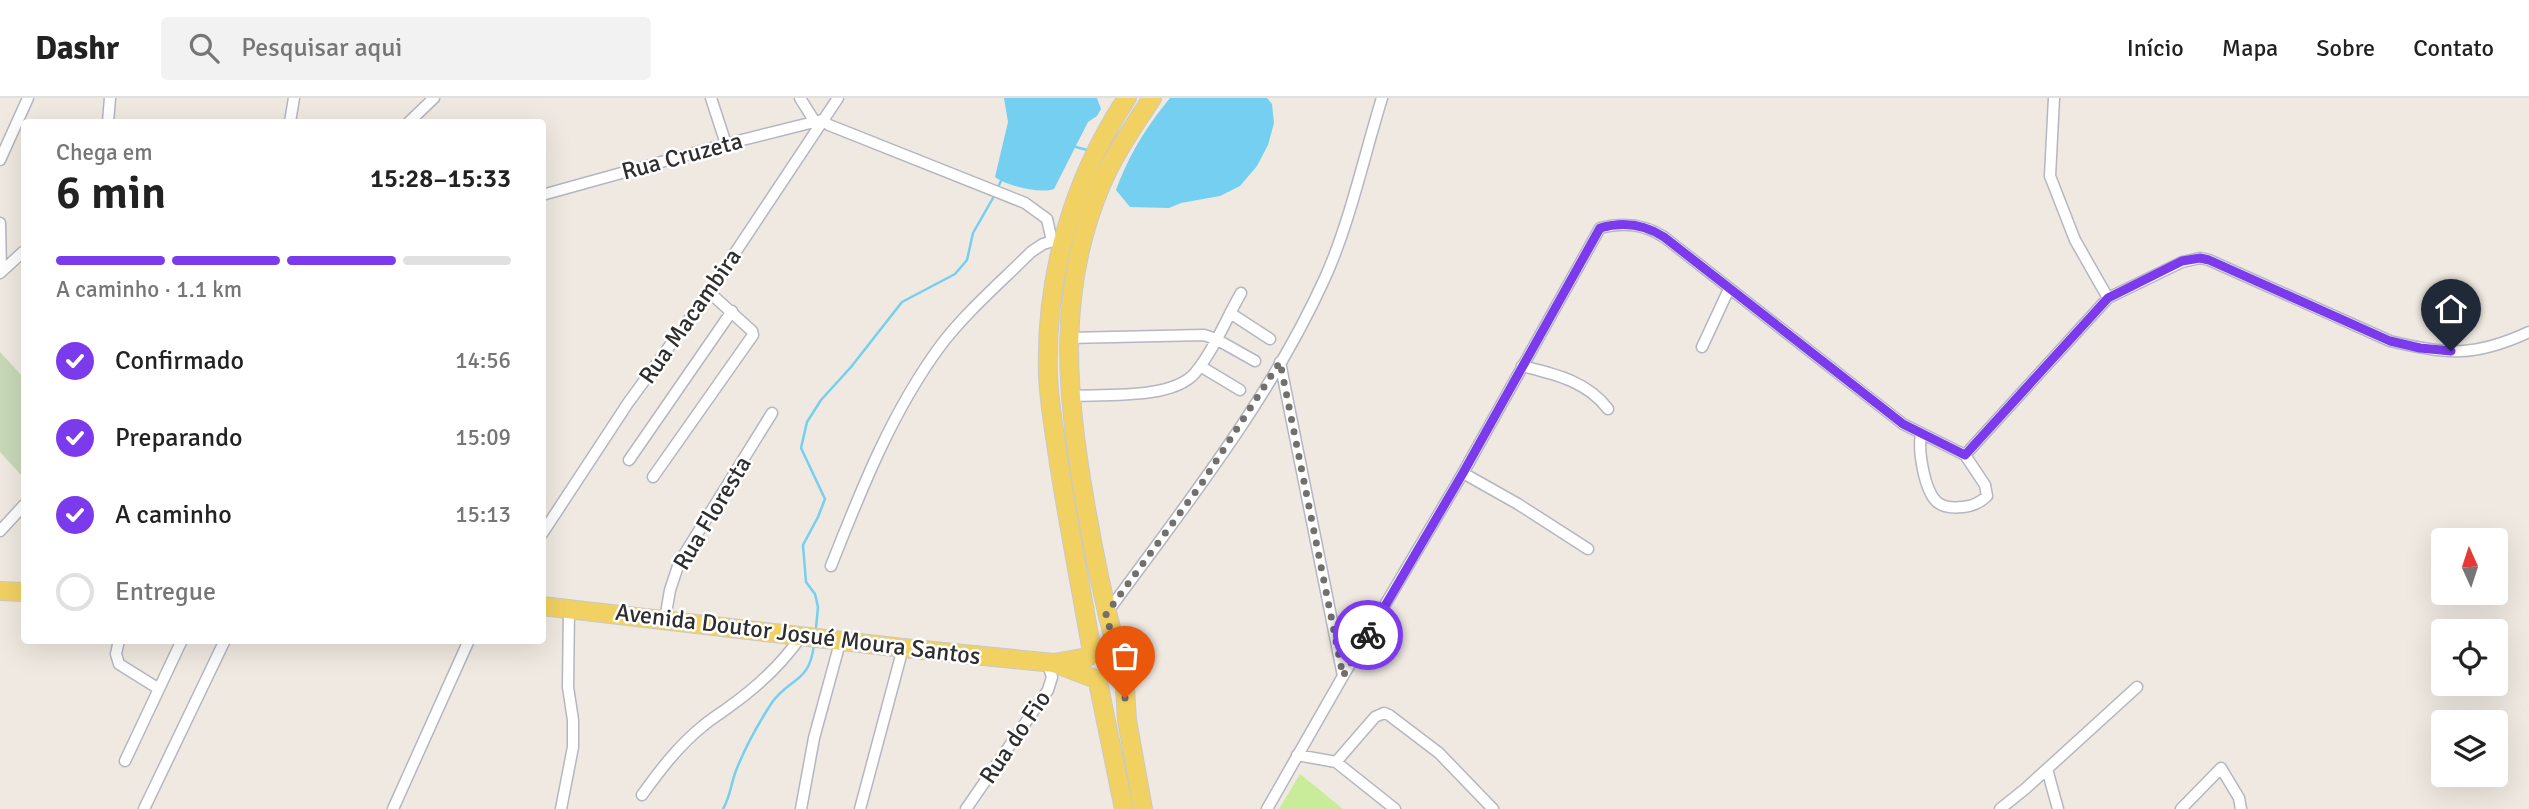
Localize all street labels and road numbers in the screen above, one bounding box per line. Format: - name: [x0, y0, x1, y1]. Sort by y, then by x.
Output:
- street label: Rua Cruzeta: [618, 125, 746, 187]
- street label: Rua Macambira: [632, 242, 748, 390]
- street label: Rua Floresta: [666, 451, 758, 575]
- street label: Avenida Doutor Josué Moura Santos: [614, 597, 982, 671]
- street label: Rua do Fio: [973, 684, 1057, 790]

